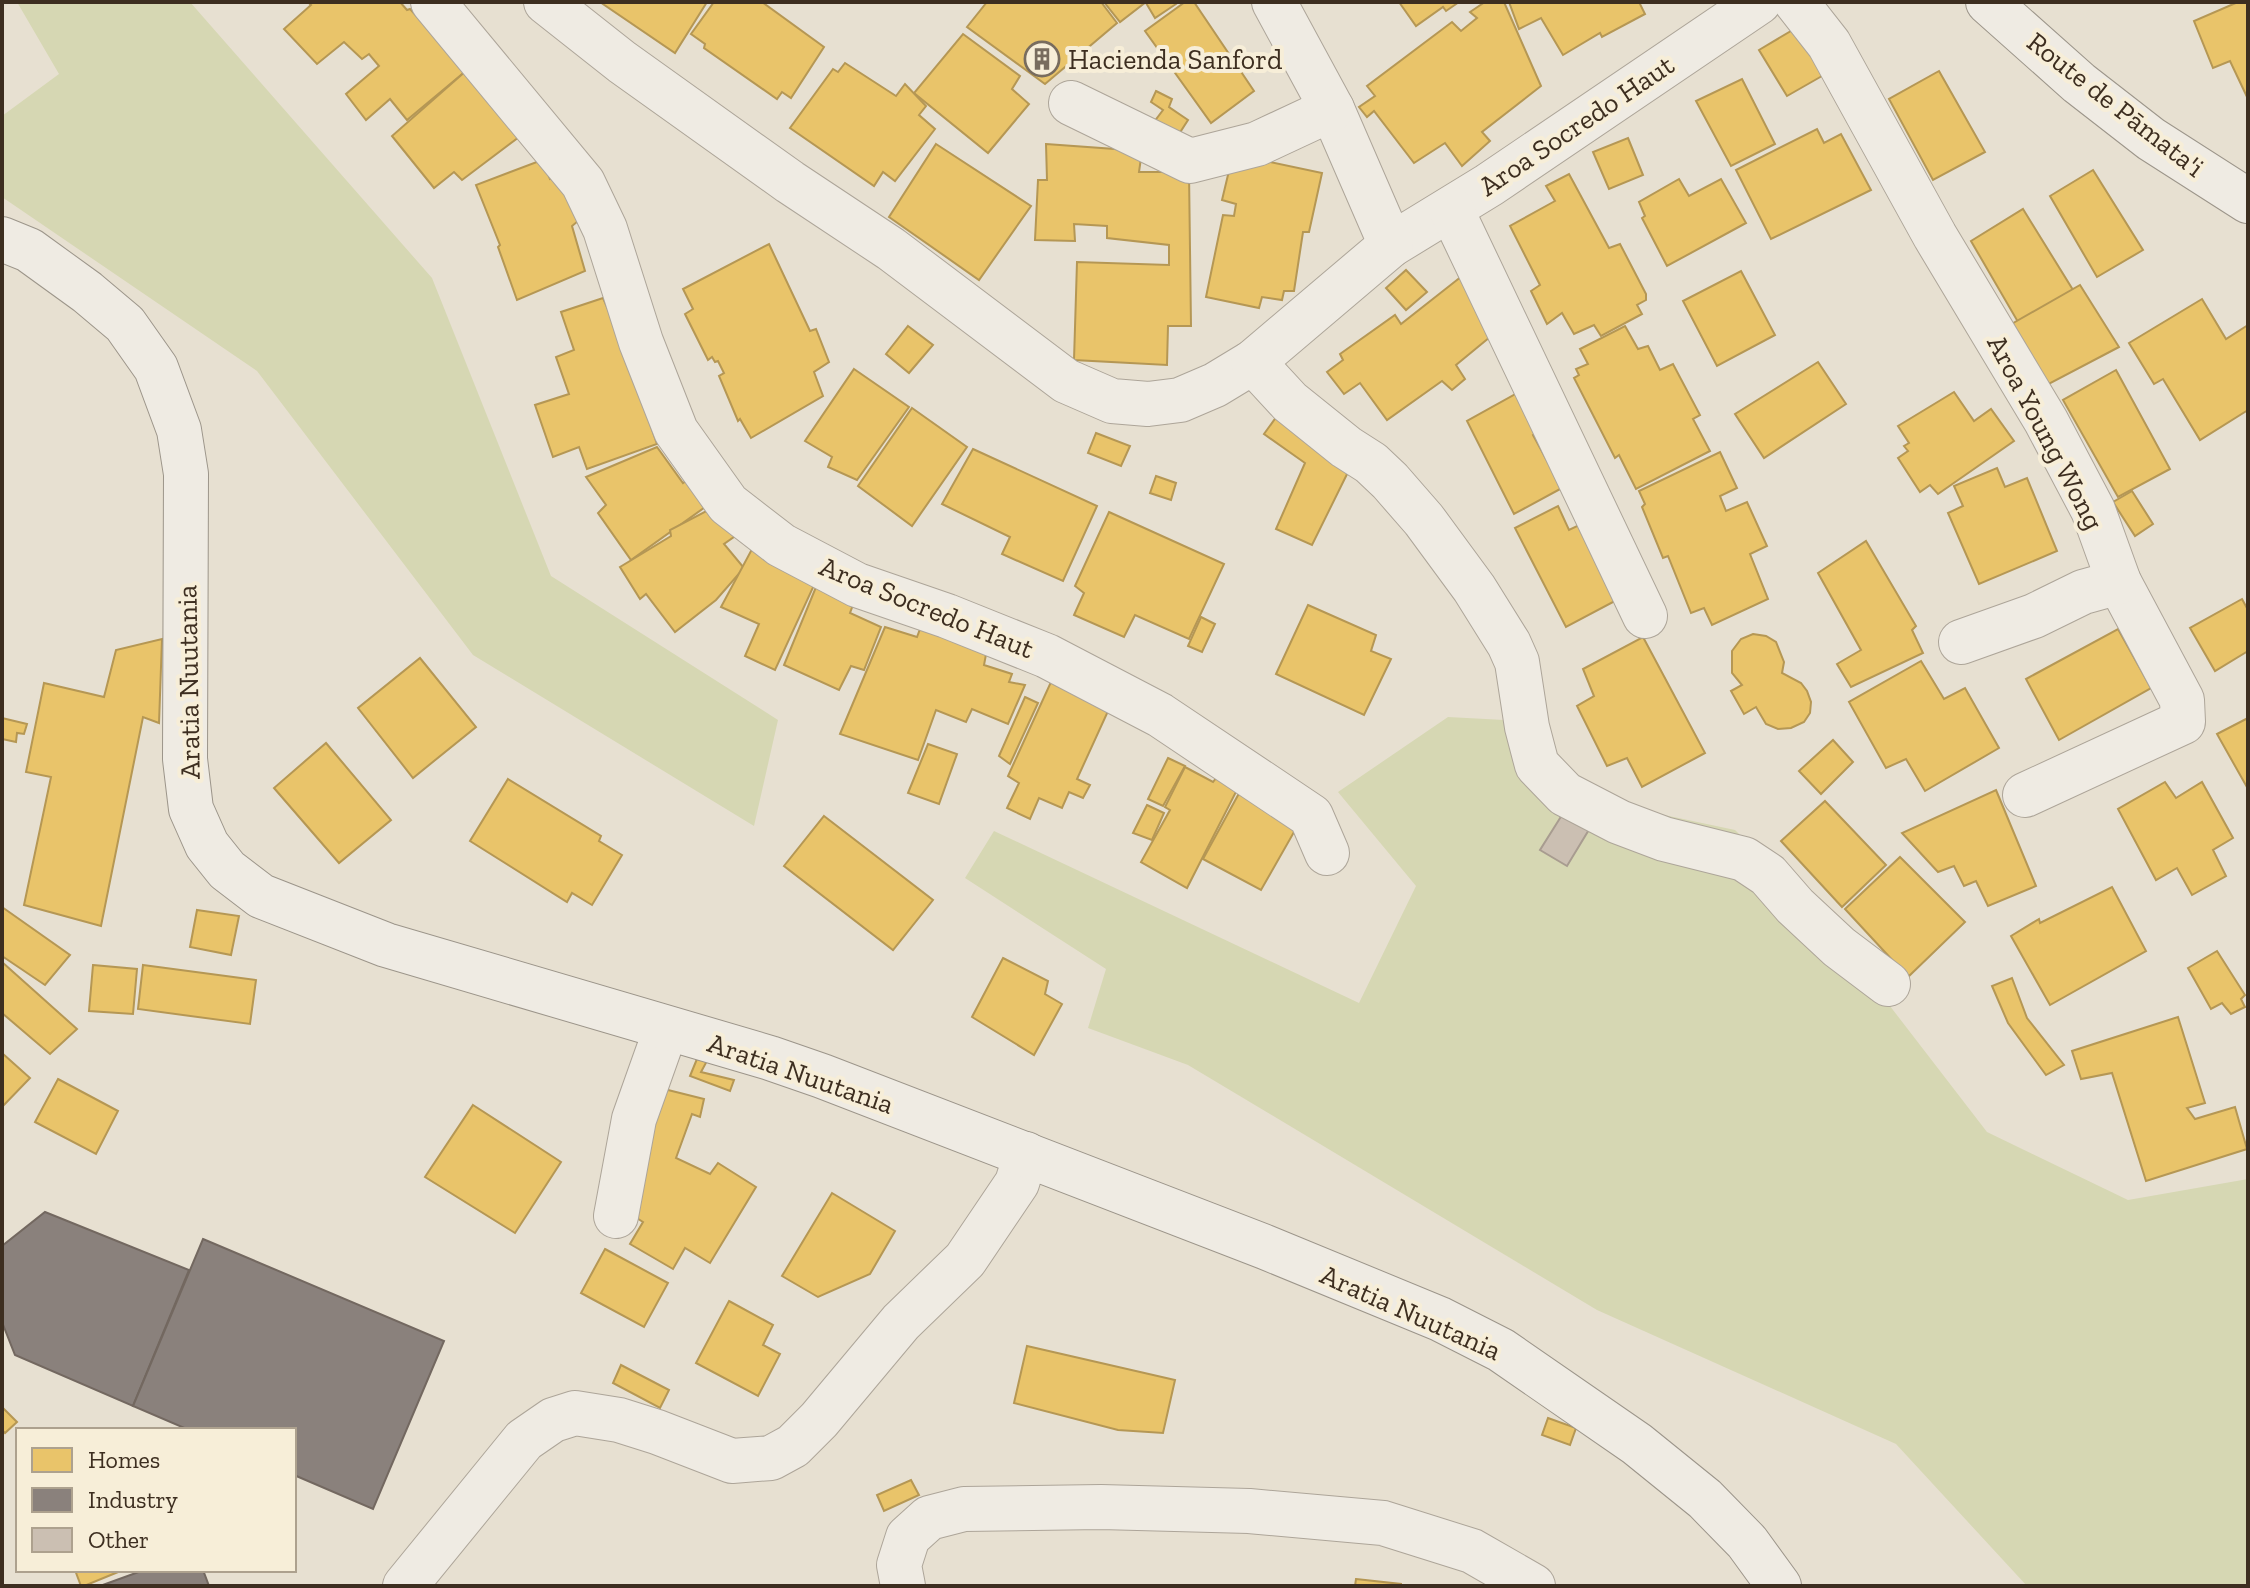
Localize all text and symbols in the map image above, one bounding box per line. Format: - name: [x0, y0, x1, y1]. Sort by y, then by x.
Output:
- street label: Route de Pāmata'i: [2021, 25, 2211, 184]
- building icon: Hacienda Sanford: [1023, 40, 1061, 78]
- place label: Hacienda Sanford: [1068, 43, 1282, 76]
- street label: Aroa Socredo Haut: [1473, 48, 1680, 203]
- street label: Aroa Young Wong: [1980, 329, 2111, 535]
- street label: Aroa Socredo Haut: [815, 549, 1039, 666]
- street label: Aratia Nuutania: [170, 584, 207, 779]
- street label: Aratia Nuutania: [704, 1026, 899, 1121]
- street label: Aratia Nuutania: [1315, 1258, 1507, 1367]
- legend: [16, 1428, 296, 1572]
- text: Homes: [88, 1445, 160, 1474]
- text: Industry: [88, 1485, 179, 1514]
- text: Other: [88, 1525, 149, 1554]

